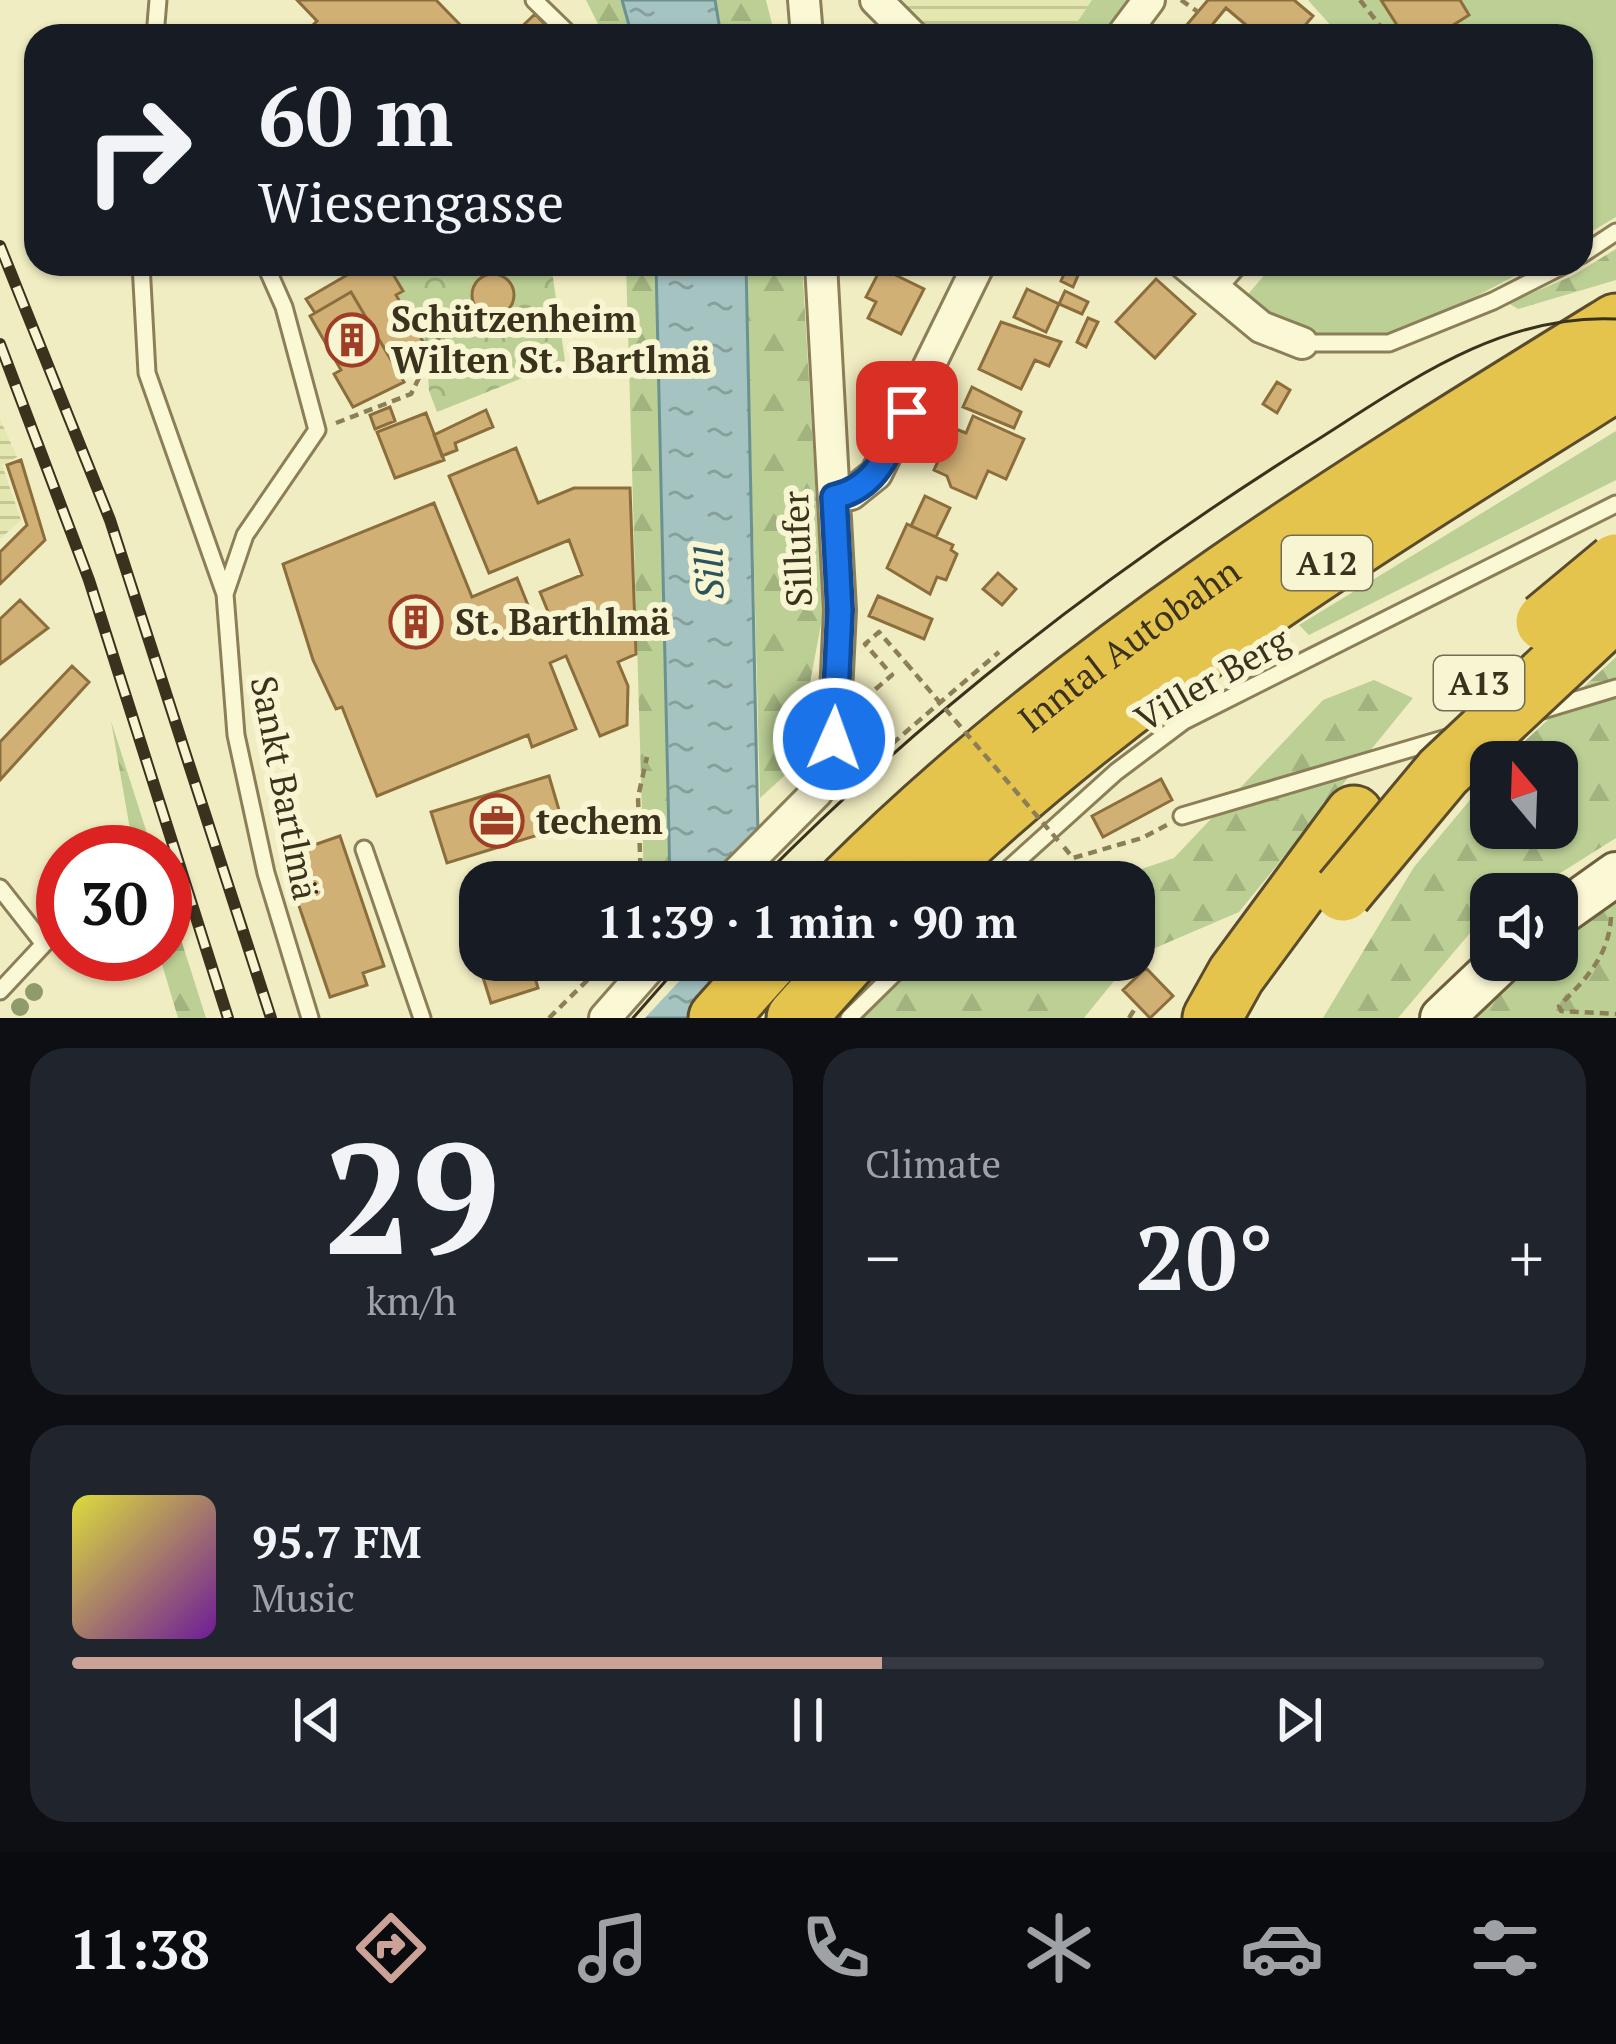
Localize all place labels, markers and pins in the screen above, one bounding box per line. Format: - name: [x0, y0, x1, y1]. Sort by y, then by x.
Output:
- place label: Schützenheim Wilten St. Bartlmä: [391, 295, 711, 383]
- building icon: Schützenheim Wilten St. Bartlmä: [324, 312, 380, 368]
- pin: [856, 361, 958, 463]
- building icon: St. Barthlmä: [388, 594, 444, 650]
- place label: St. Barthlmä: [455, 598, 670, 645]
- office icon: techem: [469, 793, 525, 849]
- place label: techem: [536, 797, 663, 844]

